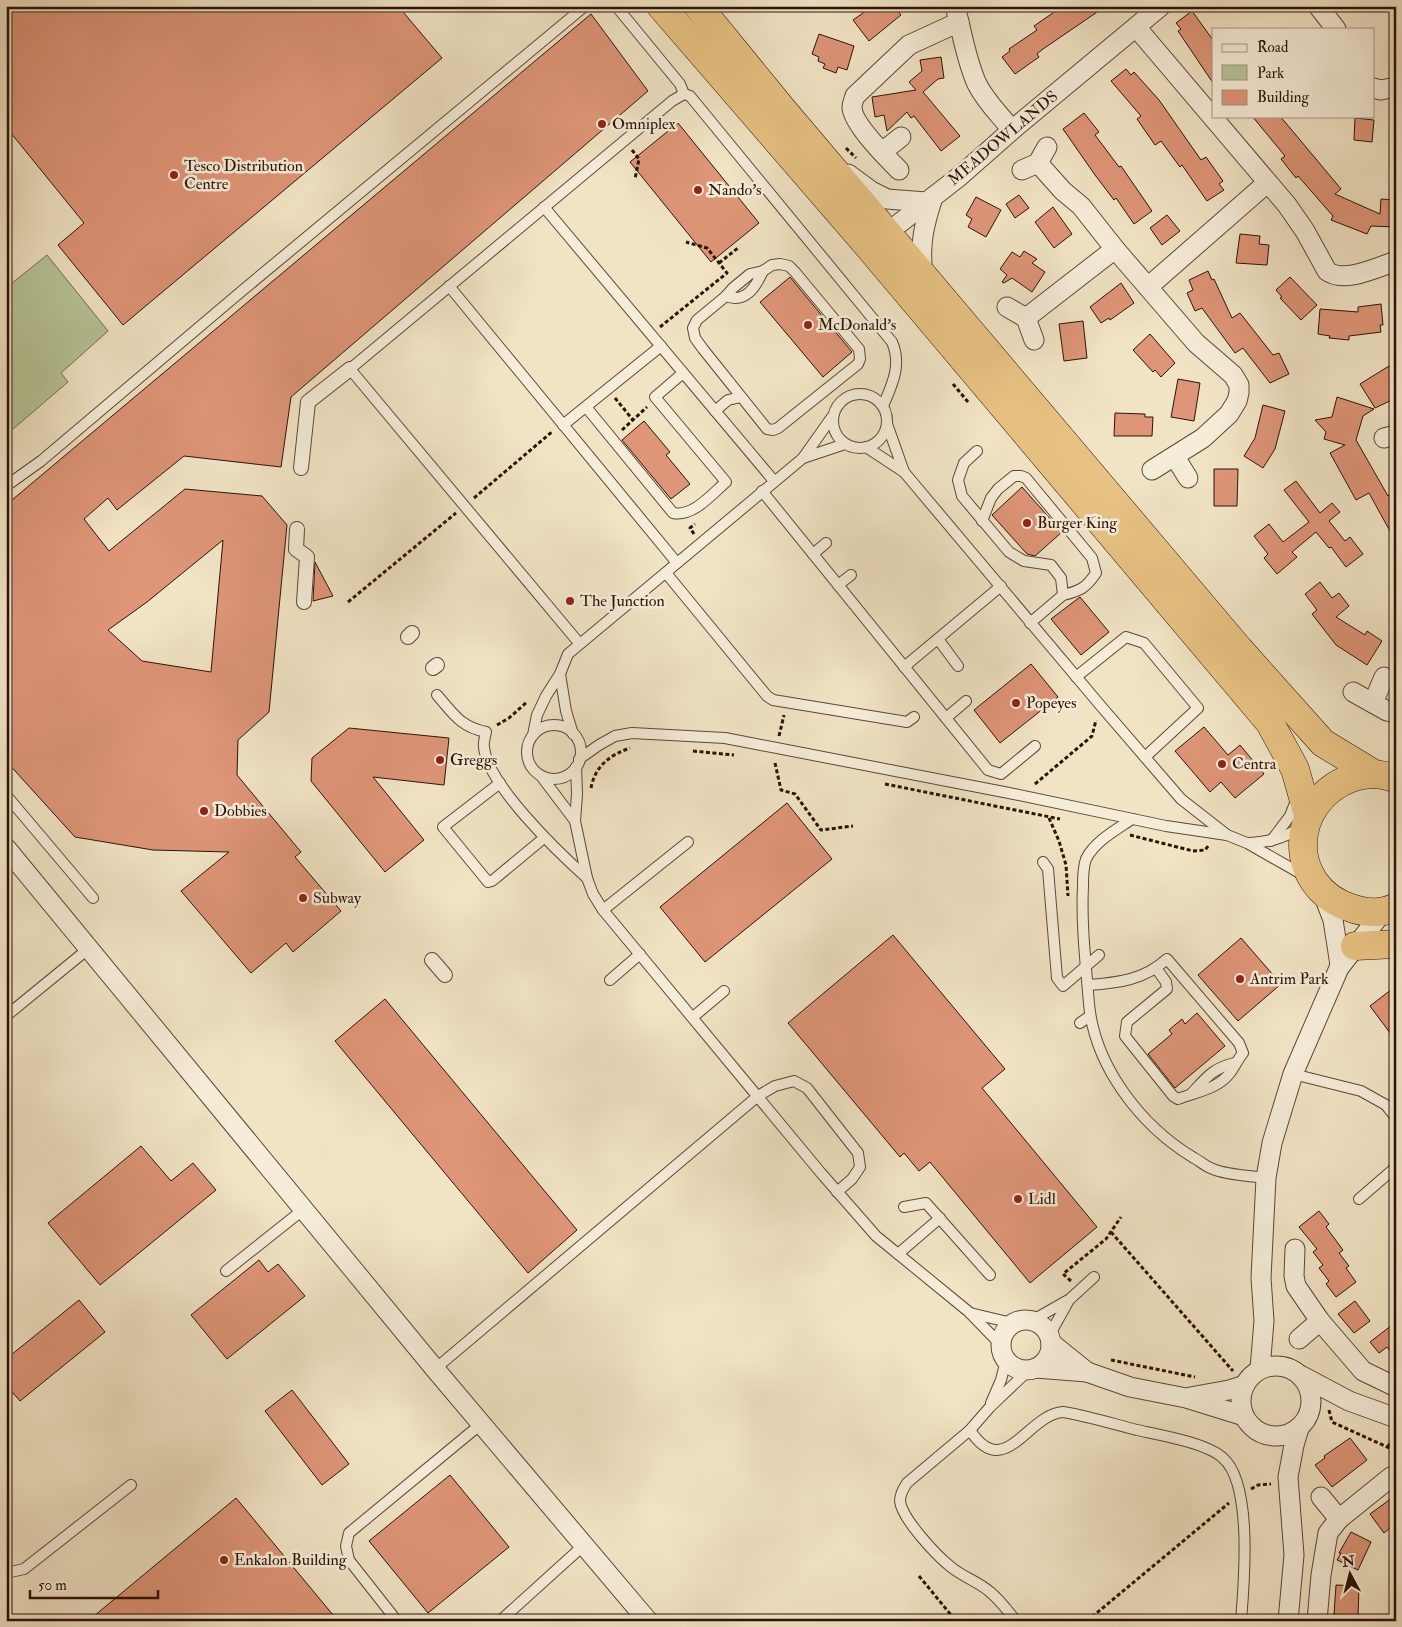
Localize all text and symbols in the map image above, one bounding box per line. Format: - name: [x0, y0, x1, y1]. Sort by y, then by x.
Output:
- legend: [1212, 28, 1374, 118]
- text: Road: [1257, 38, 1289, 57]
- text: Park: [1257, 64, 1284, 83]
- street label: MEADOWLANDS: [944, 86, 1062, 190]
- text: Building: [1257, 88, 1309, 107]
- place label: Omniplex: [612, 114, 676, 135]
- marker: Omniplex: [596, 118, 608, 130]
- place label: Tesco Distribution Centre: [184, 156, 303, 194]
- marker: Tesco Distribution Centre: [168, 169, 180, 181]
- place label: Nando's: [708, 180, 762, 200]
- marker: Nando's: [692, 184, 704, 196]
- place label: McDonald's: [818, 315, 896, 335]
- marker: McDonald's: [802, 319, 814, 331]
- place label: Burger King: [1037, 513, 1118, 533]
- marker: Burger King: [1021, 517, 1033, 529]
- place label: The Junction: [580, 591, 665, 612]
- marker: The Junction: [564, 595, 576, 607]
- place label: Popeyes: [1026, 693, 1076, 714]
- marker: Popeyes: [1010, 697, 1022, 709]
- place label: Greggs: [450, 750, 497, 770]
- marker: Greggs: [434, 754, 446, 766]
- place label: Centra: [1232, 754, 1277, 774]
- marker: Centra: [1216, 758, 1228, 770]
- place label: Dobbies: [214, 801, 267, 821]
- marker: Dobbies: [198, 805, 210, 817]
- place label: Subway: [313, 888, 362, 908]
- marker: Subway: [297, 892, 309, 904]
- place label: Antrim Park: [1249, 969, 1329, 989]
- marker: Antrim Park: [1234, 973, 1246, 985]
- place label: Lidl: [1028, 1189, 1056, 1209]
- marker: Lidl: [1012, 1193, 1024, 1205]
- place label: Enkalon Building: [234, 1550, 348, 1570]
- north arrow: [1324, 1550, 1374, 1600]
- text: N: [1340, 1552, 1356, 1571]
- marker: Enkalon Building: [218, 1554, 230, 1566]
- scale bar: [30, 1567, 158, 1599]
- text: 50 m: [38, 1576, 67, 1595]

